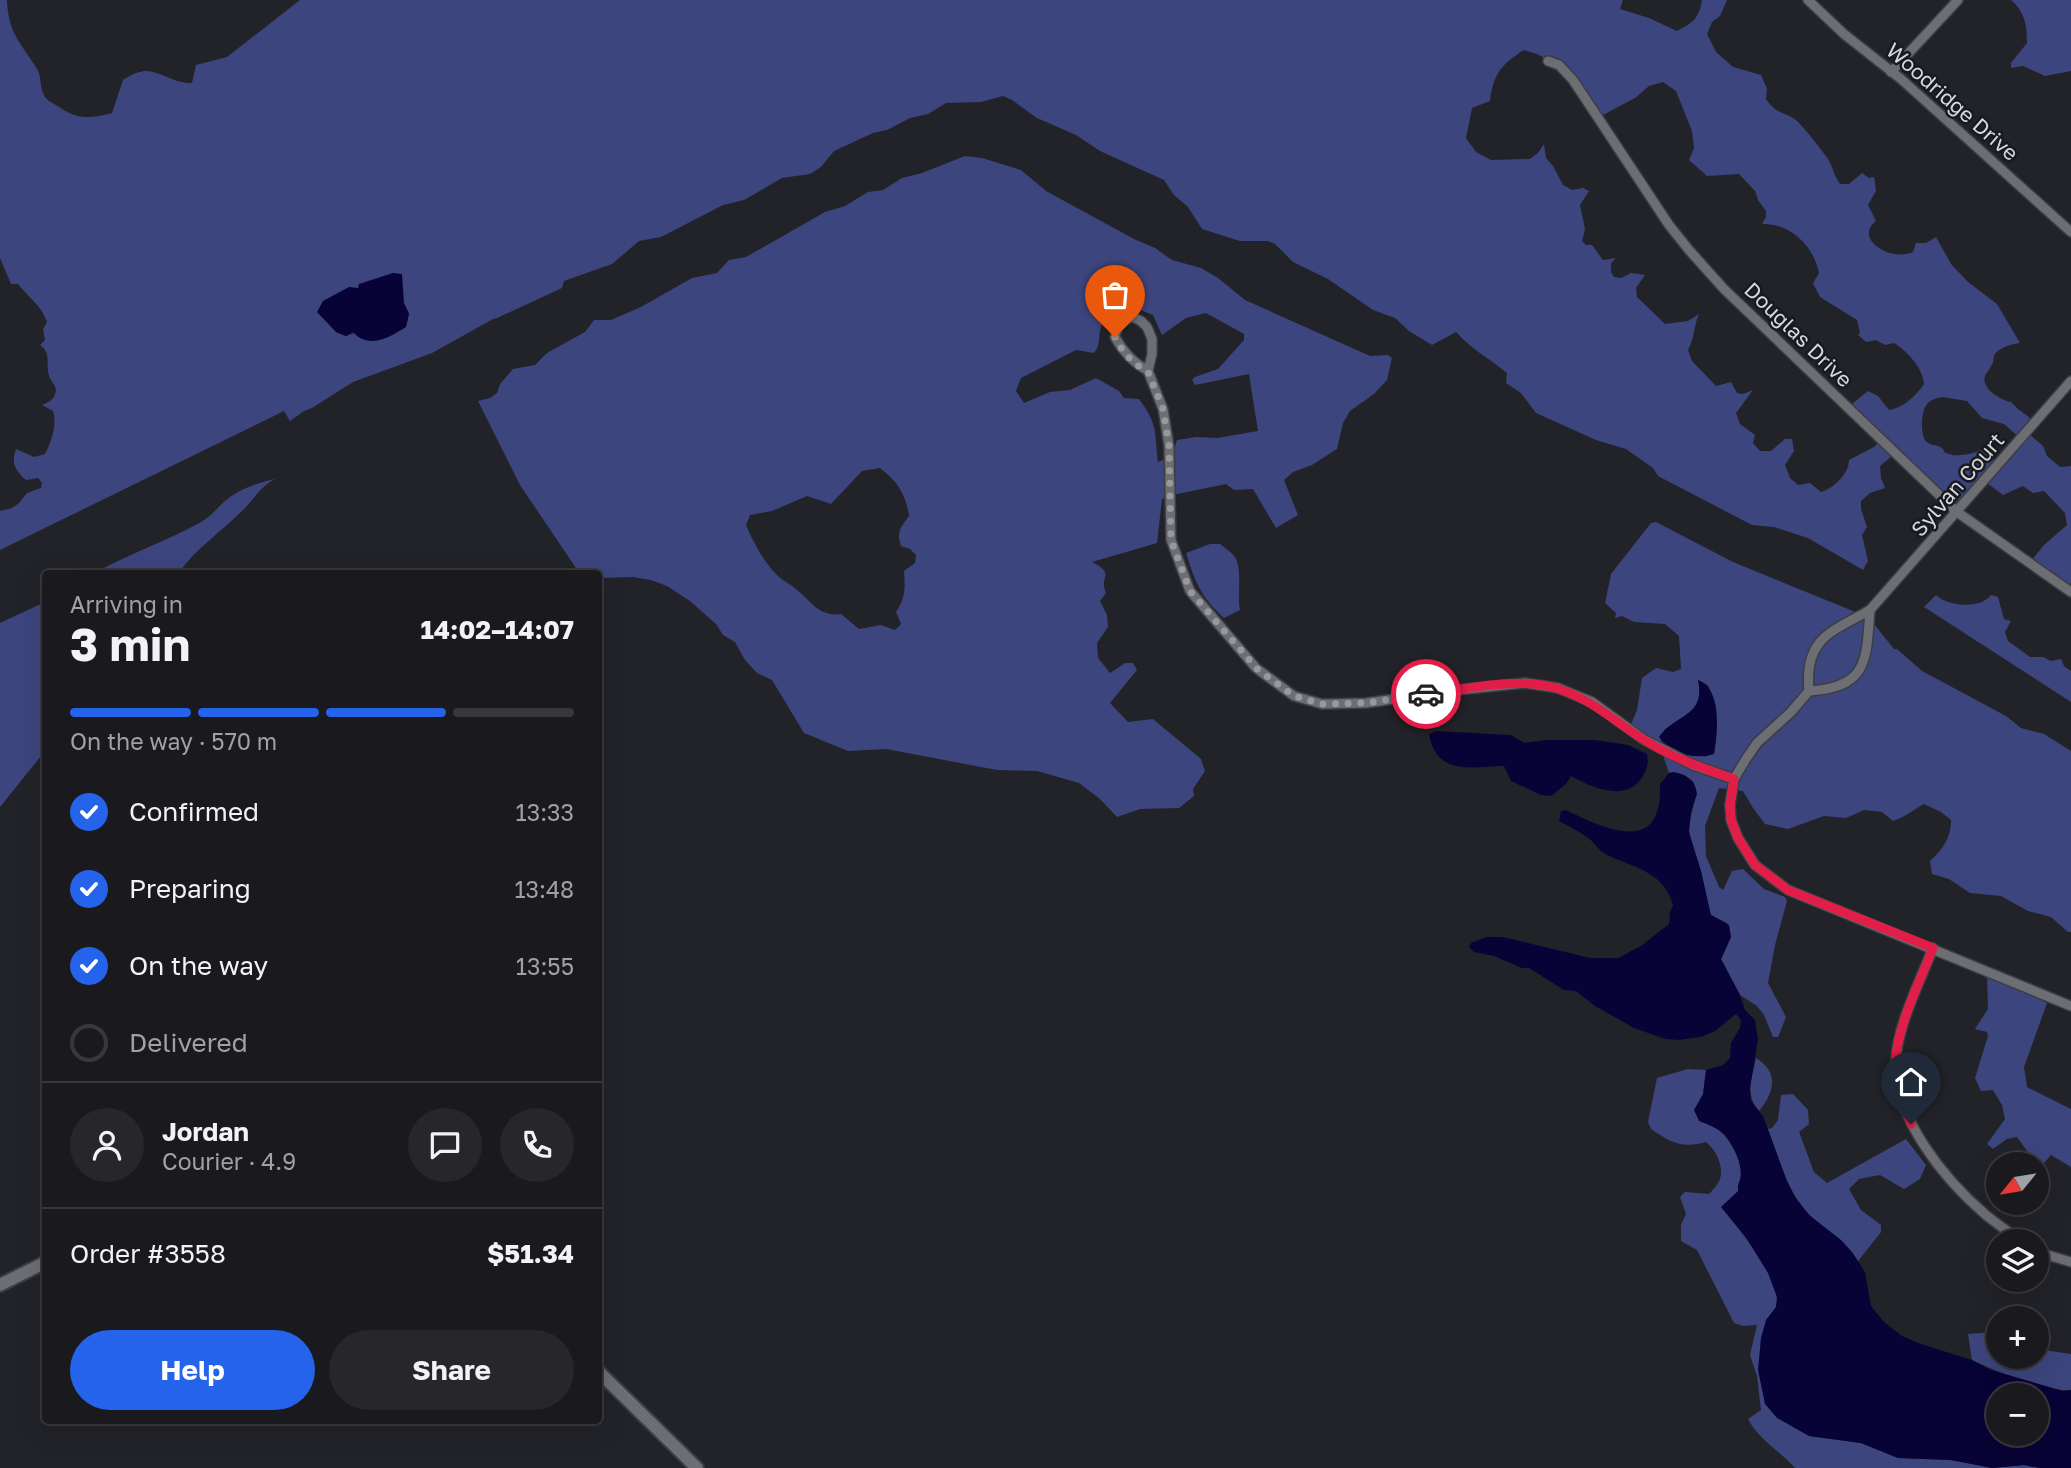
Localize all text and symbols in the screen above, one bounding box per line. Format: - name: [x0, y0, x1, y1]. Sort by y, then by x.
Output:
- street label: Woodridge Drive: [1881, 37, 2024, 166]
- pin: [1085, 265, 1145, 337]
- icon: bag: [1096, 276, 1134, 314]
- street label: Douglas Drive: [1739, 276, 1858, 392]
- street label: Sylvan Court: [1905, 427, 2009, 542]
- text: Arriving in: [70, 590, 183, 618]
- text: 14:02–14:07: [420, 614, 574, 645]
- text: 3 min: [70, 616, 190, 671]
- courier: [1391, 659, 1461, 729]
- icon: car: [1407, 675, 1445, 713]
- text: On the way · 570 m: [70, 727, 277, 755]
- icon: check: [70, 793, 108, 831]
- text: Confirmed: [129, 796, 259, 827]
- text: 13:33: [516, 798, 574, 826]
- icon: check: [70, 870, 108, 908]
- text: Preparing: [129, 873, 251, 904]
- text: 13:48: [514, 875, 574, 903]
- icon: check: [70, 947, 108, 985]
- text: On the way: [129, 950, 268, 981]
- text: 13:55: [516, 952, 574, 980]
- text: Delivered: [129, 1027, 248, 1058]
- pin: [1881, 1052, 1941, 1124]
- icon: home: [1892, 1063, 1930, 1101]
- button: person: [70, 1108, 144, 1182]
- button: chat: [408, 1108, 482, 1182]
- button: phone: [500, 1108, 574, 1182]
- text: Jordan: [162, 1116, 249, 1147]
- text: Courier · 4.9: [162, 1147, 296, 1175]
- north arrow: [1986, 1152, 2049, 1214]
- map controls: [1986, 1152, 2049, 1446]
- button: layers: [1986, 1229, 2049, 1292]
- text: Order #3558: [70, 1238, 226, 1269]
- text: $51.34: [487, 1238, 574, 1269]
- button: +: [1986, 1306, 2049, 1369]
- button: Help: [70, 1330, 315, 1410]
- button: Share: [329, 1330, 574, 1410]
- button: −: [1986, 1383, 2049, 1446]

